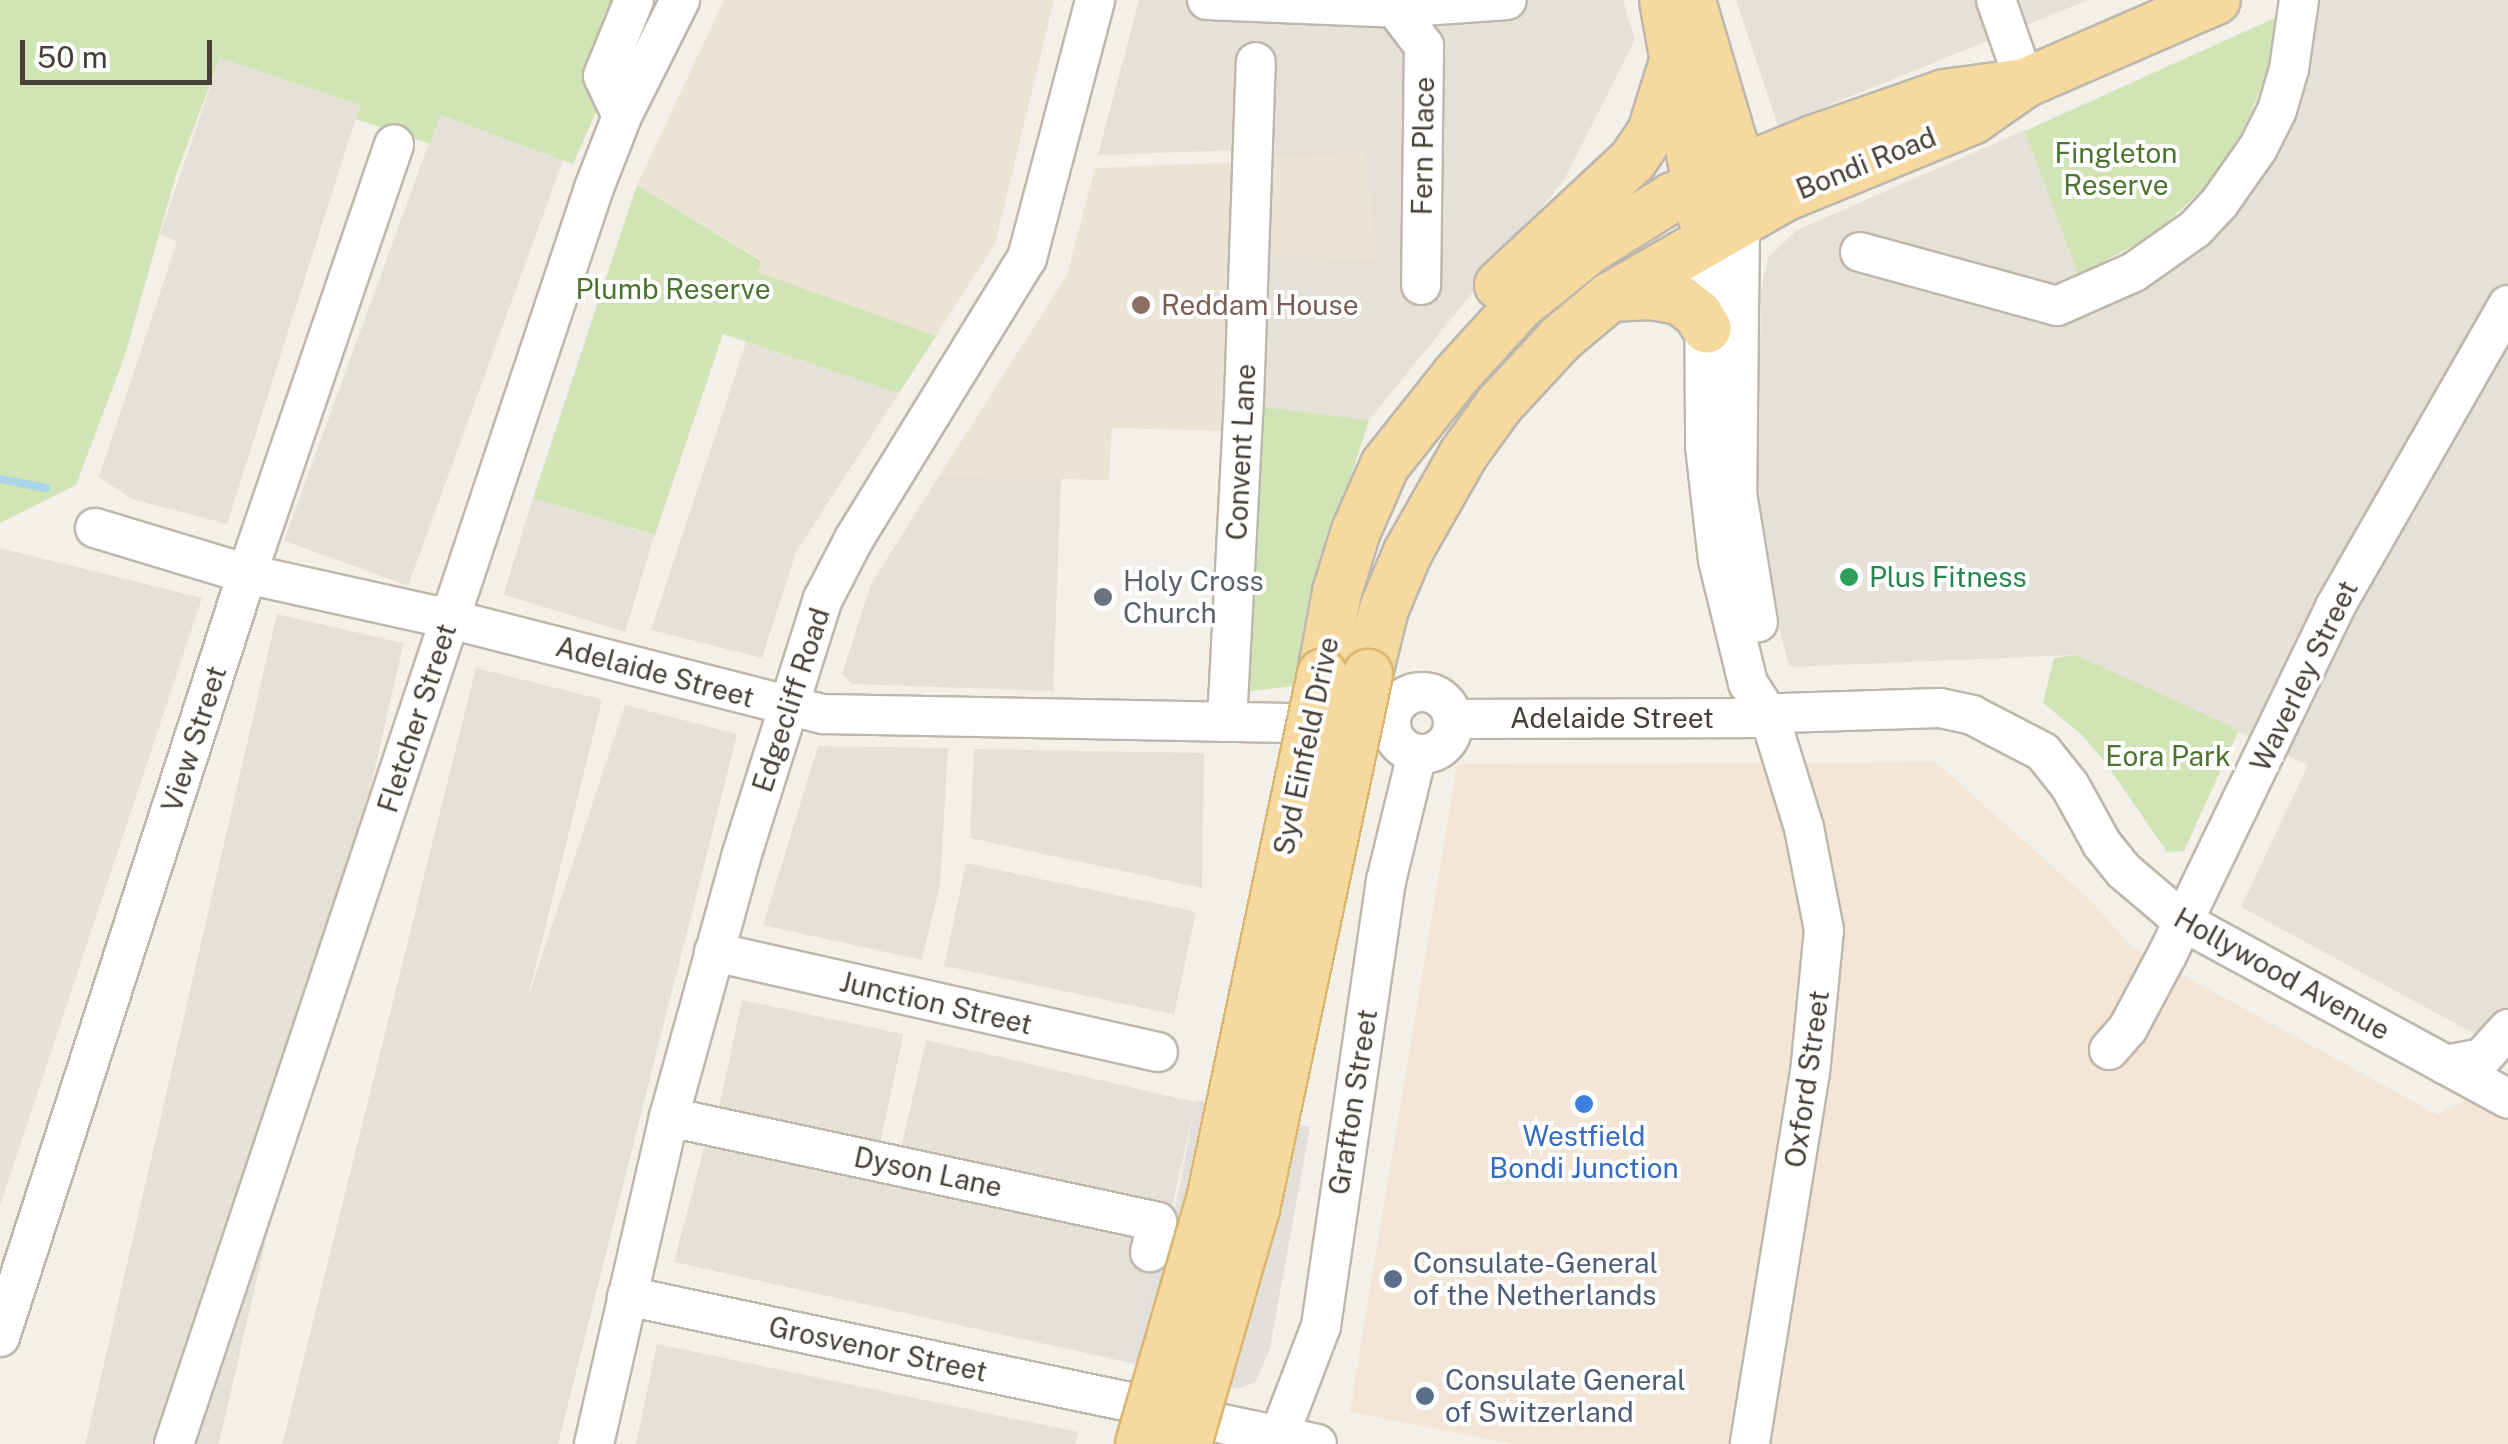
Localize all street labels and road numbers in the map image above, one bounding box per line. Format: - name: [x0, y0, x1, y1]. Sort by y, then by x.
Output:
- street label: Fern Place: [1405, 76, 1441, 216]
- street label: Bondi Road: [1791, 120, 1941, 206]
- street label: Convent Lane: [1220, 363, 1262, 541]
- street label: Waverley Street: [2243, 575, 2365, 777]
- street label: Edgecliff Road: [745, 604, 837, 796]
- street label: Fletcher Street: [371, 619, 463, 817]
- street label: Adelaide Street: [552, 629, 758, 715]
- street label: Syd Einfeld Drive: [1266, 634, 1346, 858]
- street label: View Street: [155, 662, 233, 816]
- street label: Adelaide Street: [1510, 701, 1714, 735]
- street label: Hollywood Avenue: [2168, 901, 2396, 1047]
- street label: Junction Street: [837, 965, 1035, 1041]
- street label: Oxford Street: [1778, 988, 1836, 1170]
- street label: Grafton Street: [1322, 1007, 1384, 1197]
- street label: Dyson Lane: [851, 1140, 1005, 1204]
- street label: Grosvenor Street: [766, 1309, 990, 1389]

